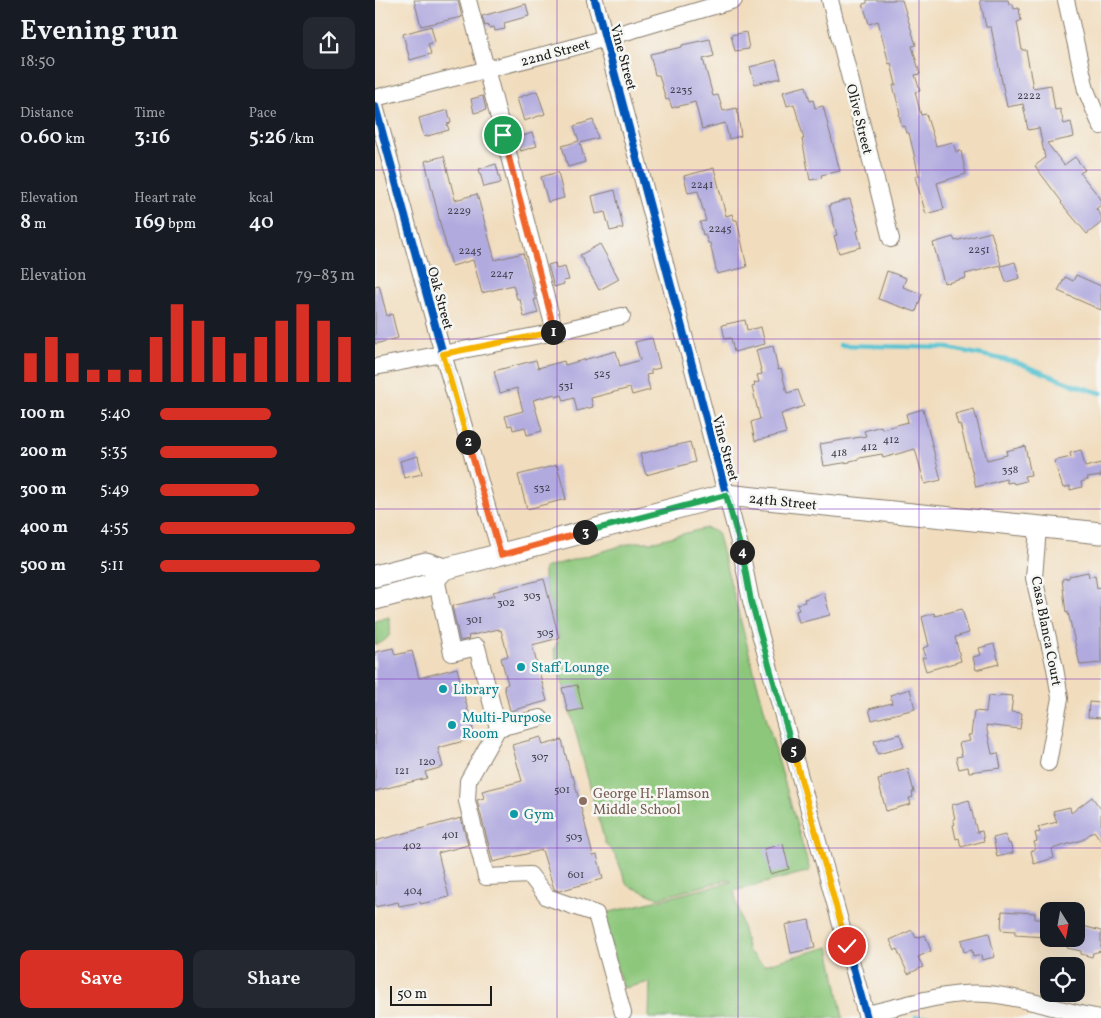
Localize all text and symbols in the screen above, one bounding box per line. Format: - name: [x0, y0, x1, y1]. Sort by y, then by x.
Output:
- text: Evening run: [20, 12, 179, 51]
- button: share: [303, 17, 355, 69]
- street label: Vine Street: [605, 22, 640, 93]
- street label: 22nd Street: [519, 35, 592, 72]
- text: 18:50: [20, 51, 55, 73]
- street label: Olive Street: [841, 82, 876, 157]
- house number: 2235: [670, 83, 692, 98]
- house number: 2222: [1017, 89, 1041, 104]
- text: Distance: [20, 104, 74, 123]
- text: Time: [134, 104, 165, 123]
- text: Pace: [249, 104, 277, 123]
- pin: [482, 114, 524, 156]
- icon: arrive: [489, 121, 517, 149]
- text: 0.60: [20, 123, 62, 152]
- text: 3:16: [134, 123, 170, 152]
- text: 5:26: [249, 123, 287, 152]
- text: km: [62, 130, 85, 149]
- text: /km: [287, 130, 314, 149]
- house number: 2241: [691, 178, 713, 193]
- text: Elevation: [20, 189, 78, 208]
- text: Heart rate: [134, 189, 196, 208]
- text: kcal: [249, 189, 274, 208]
- house number: 2229: [447, 204, 471, 219]
- text: 8: [20, 208, 31, 237]
- text: 169: [134, 208, 165, 237]
- text: 40: [249, 208, 274, 237]
- text: m: [31, 215, 46, 234]
- text: bpm: [165, 215, 196, 234]
- house number: 2245: [708, 222, 732, 237]
- house number: 2251: [968, 243, 990, 258]
- house number: 2245: [458, 244, 482, 259]
- text: Elevation: [20, 265, 87, 287]
- text: 79–83 m: [296, 265, 355, 287]
- street label: Oak Street: [422, 265, 457, 332]
- house number: 2247: [490, 267, 514, 282]
- pin: 1: [541, 320, 565, 344]
- text: 1: [551, 323, 556, 342]
- house number: 525: [594, 367, 610, 382]
- house number: 531: [558, 379, 574, 394]
- text: 100 m: [20, 403, 65, 425]
- text: 5:40: [100, 403, 130, 425]
- street label: Vine Street: [707, 413, 742, 484]
- pin: 2: [455, 430, 481, 454]
- text: 2: [465, 433, 472, 452]
- house number: 412: [883, 433, 899, 448]
- house number: 412: [861, 440, 877, 455]
- text: 200 m: [20, 441, 67, 463]
- text: 5:35: [100, 441, 127, 463]
- house number: 418: [831, 446, 848, 461]
- house number: 358: [1002, 463, 1019, 478]
- text: 300 m: [20, 479, 66, 501]
- text: 5:49: [100, 479, 129, 501]
- house number: 532: [534, 481, 551, 496]
- street label: 24th Street: [748, 489, 818, 516]
- text: 400 m: [20, 517, 68, 539]
- text: 4:55: [100, 517, 129, 539]
- pin: 3: [573, 520, 597, 544]
- text: 3: [582, 523, 589, 542]
- pin: 4: [729, 540, 755, 564]
- text: 4: [738, 543, 747, 562]
- text: 500 m: [20, 555, 66, 577]
- text: 5:11: [100, 555, 124, 577]
- street label: Casa Blanca Court: [1026, 575, 1065, 688]
- house number: 303: [523, 589, 541, 604]
- house number: 302: [497, 596, 515, 611]
- house number: 301: [466, 613, 482, 628]
- house number: 305: [536, 626, 554, 641]
- place label: Staff Lounge: [531, 659, 610, 678]
- marker: Staff Lounge: [515, 661, 527, 673]
- place label: Library: [453, 681, 499, 700]
- marker: Library: [437, 683, 449, 695]
- place label: Multi-Purpose Room: [462, 709, 552, 744]
- marker: Multi-Purpose Room: [446, 719, 458, 731]
- pin: 5: [781, 738, 805, 762]
- text: 5: [790, 741, 797, 760]
- house number: 307: [531, 750, 549, 765]
- house number: 120: [419, 755, 436, 770]
- house number: 121: [395, 764, 409, 779]
- house number: 501: [554, 783, 570, 798]
- place label: George H. Flamson Middle School: [593, 785, 710, 820]
- marker: George H. Flamson Middle School: [577, 795, 589, 807]
- place label: Gym: [524, 806, 554, 825]
- marker: Gym: [508, 808, 520, 820]
- house number: 401: [441, 828, 459, 843]
- house number: 503: [565, 830, 583, 845]
- house number: 402: [403, 839, 422, 854]
- house number: 601: [568, 868, 584, 883]
- house number: 404: [403, 884, 423, 899]
- north arrow: [1040, 902, 1085, 948]
- map controls: [1040, 902, 1085, 1002]
- pin: [826, 925, 868, 967]
- icon: check: [833, 932, 861, 960]
- button: Save: [20, 950, 183, 1008]
- button: Share: [193, 950, 355, 1008]
- button: locate: [1040, 957, 1085, 1002]
- scale bar: [390, 983, 493, 1006]
- text: 50 m: [397, 985, 427, 1004]

